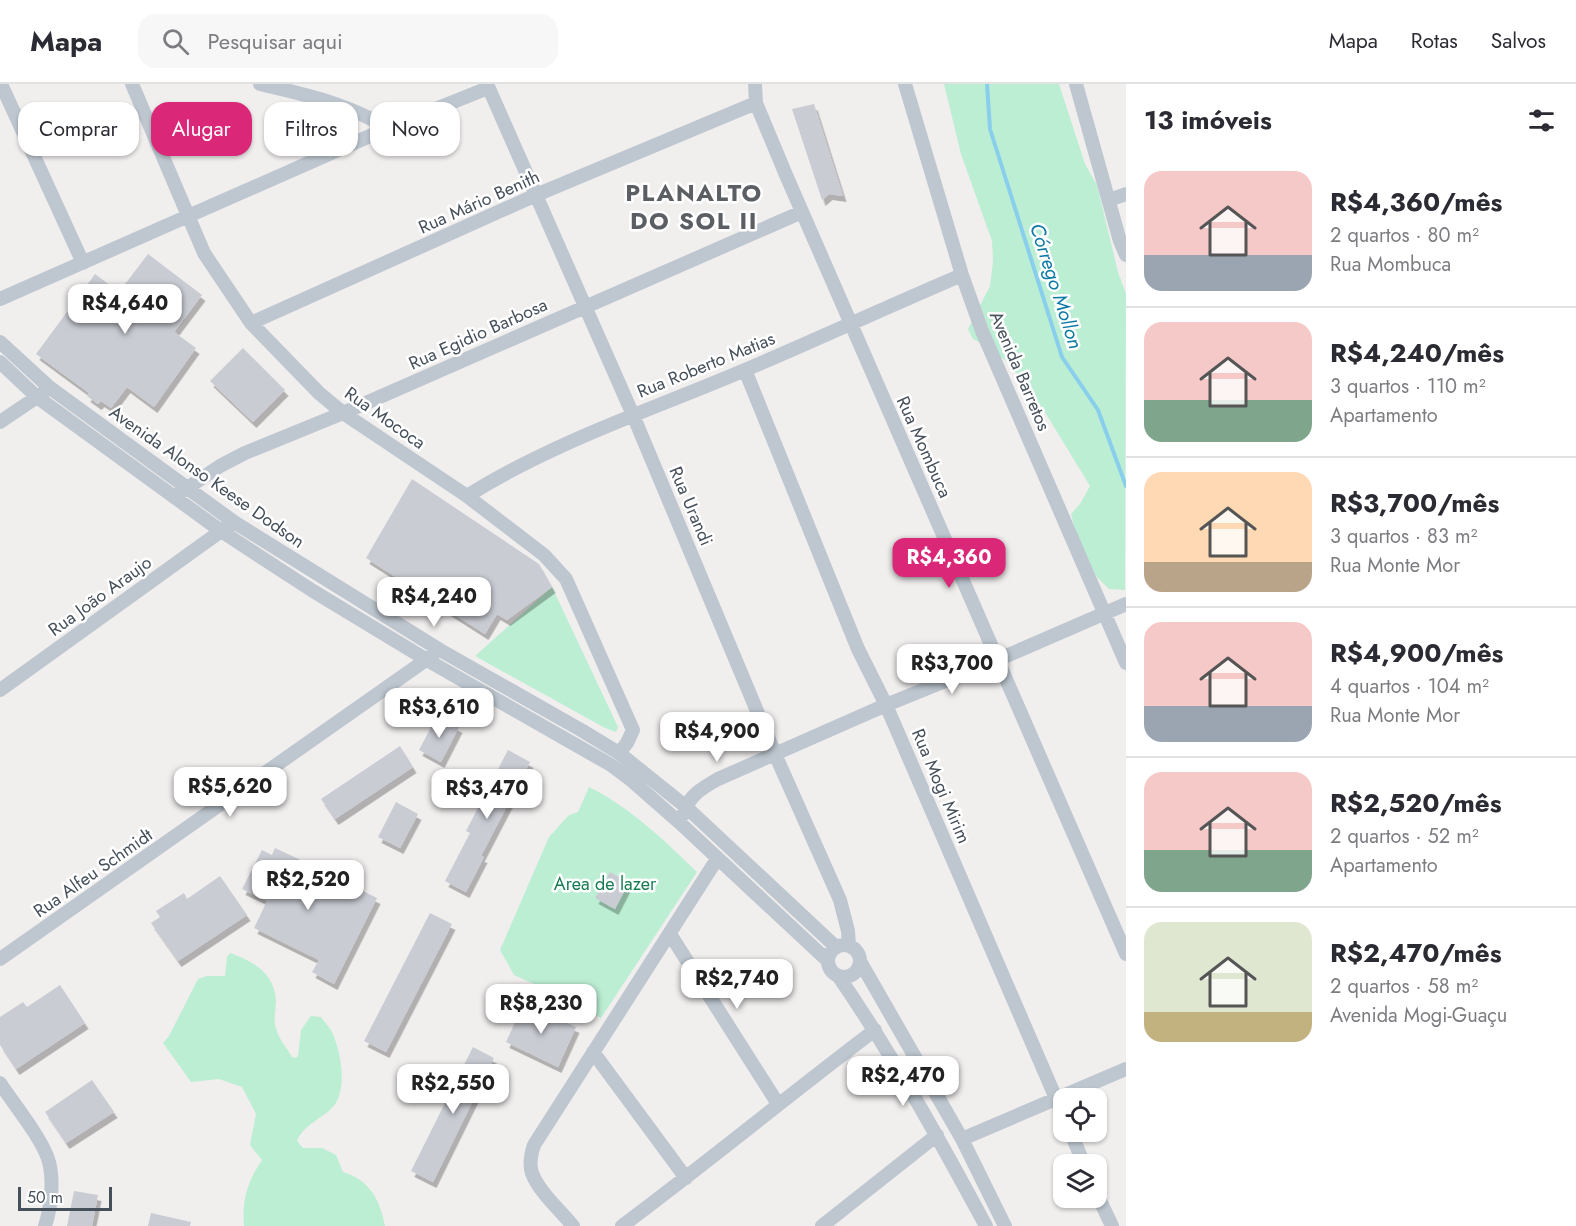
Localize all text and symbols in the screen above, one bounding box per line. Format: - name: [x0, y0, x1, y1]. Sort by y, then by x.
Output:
- search box: [138, 14, 558, 68]
- text: Mapa: [30, 21, 102, 62]
- icon: search: [159, 25, 192, 58]
- text: Pesquisar aqui: [207, 25, 343, 57]
- text: Mapa: [1329, 26, 1378, 56]
- text: Rotas: [1411, 26, 1458, 56]
- text: Salvos: [1491, 26, 1546, 56]
- text: 13 imóveis: [1144, 101, 1272, 139]
- chip: Comprar: [18, 102, 139, 156]
- chip: Alugar: [151, 102, 252, 156]
- chip: Filtros: [264, 102, 358, 156]
- chip: Novo: [370, 102, 460, 156]
- icon: filters: [1525, 104, 1558, 137]
- street label: Rua Mário Benith: [414, 164, 544, 240]
- district label: PLANALTO DO SOL II: [625, 175, 763, 238]
- text: R$4,360/mês: [1330, 183, 1502, 221]
- icon: home: [1192, 195, 1264, 267]
- water label: Córrego Mollon: [1022, 219, 1090, 353]
- text: 2 quartos · 80 m²: [1330, 221, 1479, 250]
- text: Rua Mombuca: [1330, 250, 1451, 279]
- pin: R$4,640: [70, 284, 180, 335]
- text: R$4,640: [82, 289, 168, 318]
- street label: Rua Egidio Barbosa: [404, 292, 552, 376]
- street label: Avenida Barretos: [983, 307, 1057, 435]
- street label: Rua Roberto Matias: [633, 325, 779, 405]
- text: R$4,240/mês: [1330, 334, 1504, 372]
- icon: home: [1192, 346, 1264, 418]
- text: 3 quartos · 110 m²: [1330, 372, 1486, 401]
- street label: Rua Mococa: [339, 380, 431, 456]
- street label: Rua Mombuca: [890, 392, 958, 502]
- street label: Avenida Alonso Keese Dodson: [104, 400, 310, 554]
- text: Apartamento: [1330, 401, 1438, 430]
- street label: Rua Urandi: [663, 462, 719, 550]
- text: R$3,700/mês: [1330, 484, 1499, 522]
- icon: home: [1192, 496, 1264, 568]
- text: 3 quartos · 83 m²: [1330, 522, 1477, 551]
- pin: R$4,360: [894, 538, 1004, 589]
- text: R$4,360: [907, 543, 991, 572]
- street label: Rua João Araujo: [43, 549, 157, 642]
- text: Rua Monte Mor: [1330, 551, 1460, 580]
- pin: R$4,240: [379, 577, 489, 628]
- text: R$4,240: [391, 582, 477, 611]
- text: R$4,900/mês: [1330, 634, 1503, 672]
- pin: R$3,700: [897, 644, 1007, 695]
- icon: home: [1192, 646, 1264, 718]
- text: R$3,700: [911, 649, 993, 678]
- text: 4 quartos · 104 m²: [1330, 672, 1489, 701]
- pin: R$3,610: [384, 688, 494, 739]
- text: R$3,610: [399, 693, 479, 722]
- text: Rua Monte Mor: [1330, 701, 1460, 730]
- pin: R$4,900: [662, 712, 772, 763]
- text: R$4,900: [674, 717, 760, 746]
- street label: Rua Mogi Mirim: [905, 725, 977, 847]
- pin: R$5,620: [175, 767, 285, 818]
- pin: R$3,470: [432, 769, 542, 820]
- text: R$5,620: [188, 772, 272, 801]
- text: R$3,470: [445, 774, 529, 803]
- text: R$2,520/mês: [1330, 784, 1502, 822]
- icon: home: [1192, 796, 1264, 868]
- street label: Rua Alfeu Schmidt: [28, 822, 158, 924]
- text: 2 quartos · 52 m²: [1330, 822, 1479, 851]
- text: Apartamento: [1330, 851, 1438, 880]
- pin: R$2,520: [253, 860, 363, 911]
- text: R$2,520: [266, 865, 350, 894]
- park label: Area de lazer: [554, 871, 657, 897]
- text: R$2,470/mês: [1330, 934, 1502, 972]
- icon: home: [1192, 946, 1264, 1018]
- pin: R$2,740: [682, 959, 792, 1010]
- text: R$2,740: [695, 964, 779, 993]
- text: 2 quartos · 58 m²: [1330, 972, 1478, 1001]
- pin: R$8,230: [486, 984, 596, 1035]
- text: R$8,230: [500, 989, 582, 1018]
- text: Avenida Mogi-Guaçu: [1330, 1001, 1507, 1030]
- pin: R$2,470: [848, 1056, 958, 1107]
- text: R$2,470: [861, 1061, 945, 1090]
- pin: R$2,550: [398, 1064, 508, 1115]
- text: R$2,550: [411, 1069, 495, 1098]
- map controls: [1053, 1088, 1107, 1208]
- button: locate: [1053, 1088, 1107, 1142]
- button: layers: [1053, 1154, 1107, 1208]
- scale bar: [18, 1184, 112, 1212]
- text: 50 m: [27, 1186, 63, 1209]

